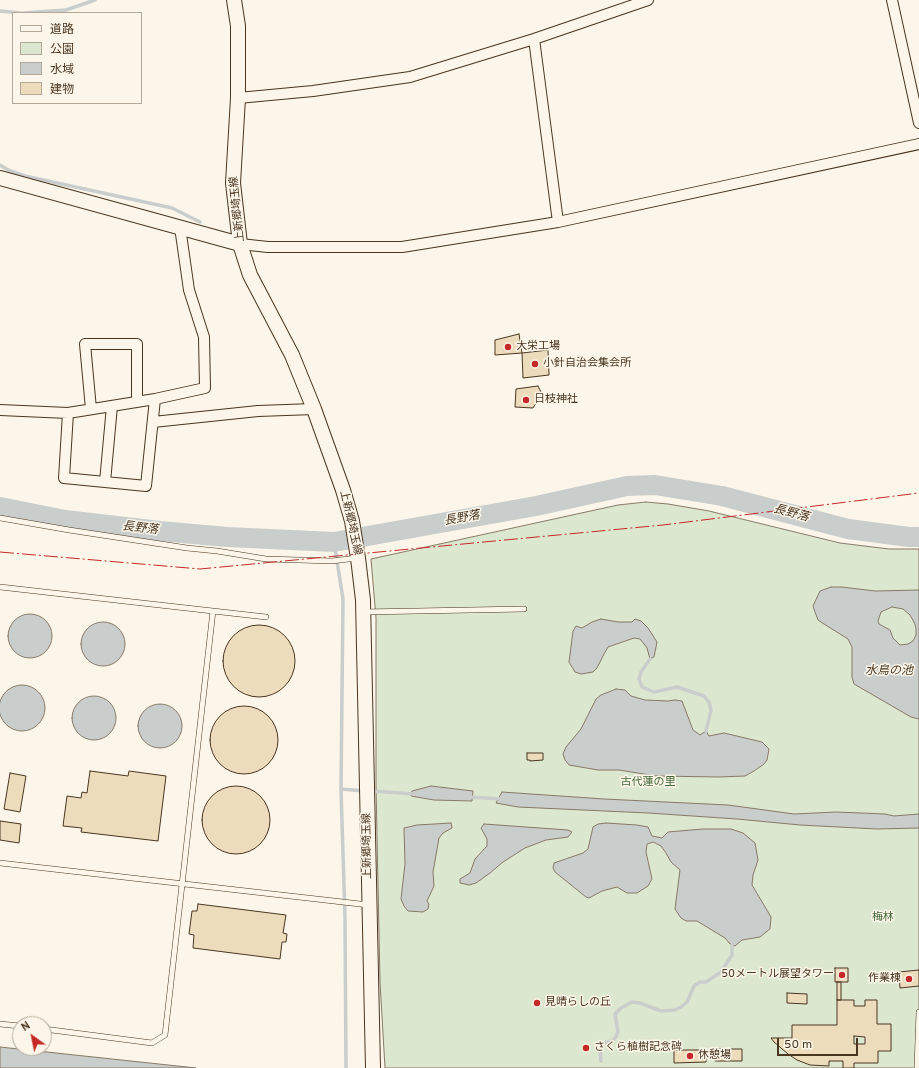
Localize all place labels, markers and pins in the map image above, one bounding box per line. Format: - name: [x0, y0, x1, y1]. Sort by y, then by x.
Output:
- place label: 大栄工場: [516, 340, 560, 354]
- marker: 大栄工場: [503, 342, 513, 352]
- place label: 小針自治会集会所: [543, 357, 631, 371]
- marker: 小針自治会集会所: [530, 359, 540, 369]
- place label: 日枝神社: [534, 393, 578, 407]
- marker: 日枝神社: [521, 395, 531, 405]
- place label: 50メートル展望タワー: [721, 968, 834, 982]
- marker: 50メートル展望タワー: [837, 970, 847, 980]
- place label: 作業棟: [868, 972, 901, 986]
- marker: 作業棟: [904, 974, 914, 984]
- place label: 見晴らしの丘: [545, 996, 611, 1010]
- marker: 見晴らしの丘: [532, 998, 542, 1008]
- place label: さくら植樹記念碑: [594, 1041, 682, 1055]
- marker: さくら植樹記念碑: [581, 1043, 591, 1053]
- place label: 休憩場: [698, 1049, 731, 1063]
- marker: 休憩場: [685, 1051, 695, 1061]

